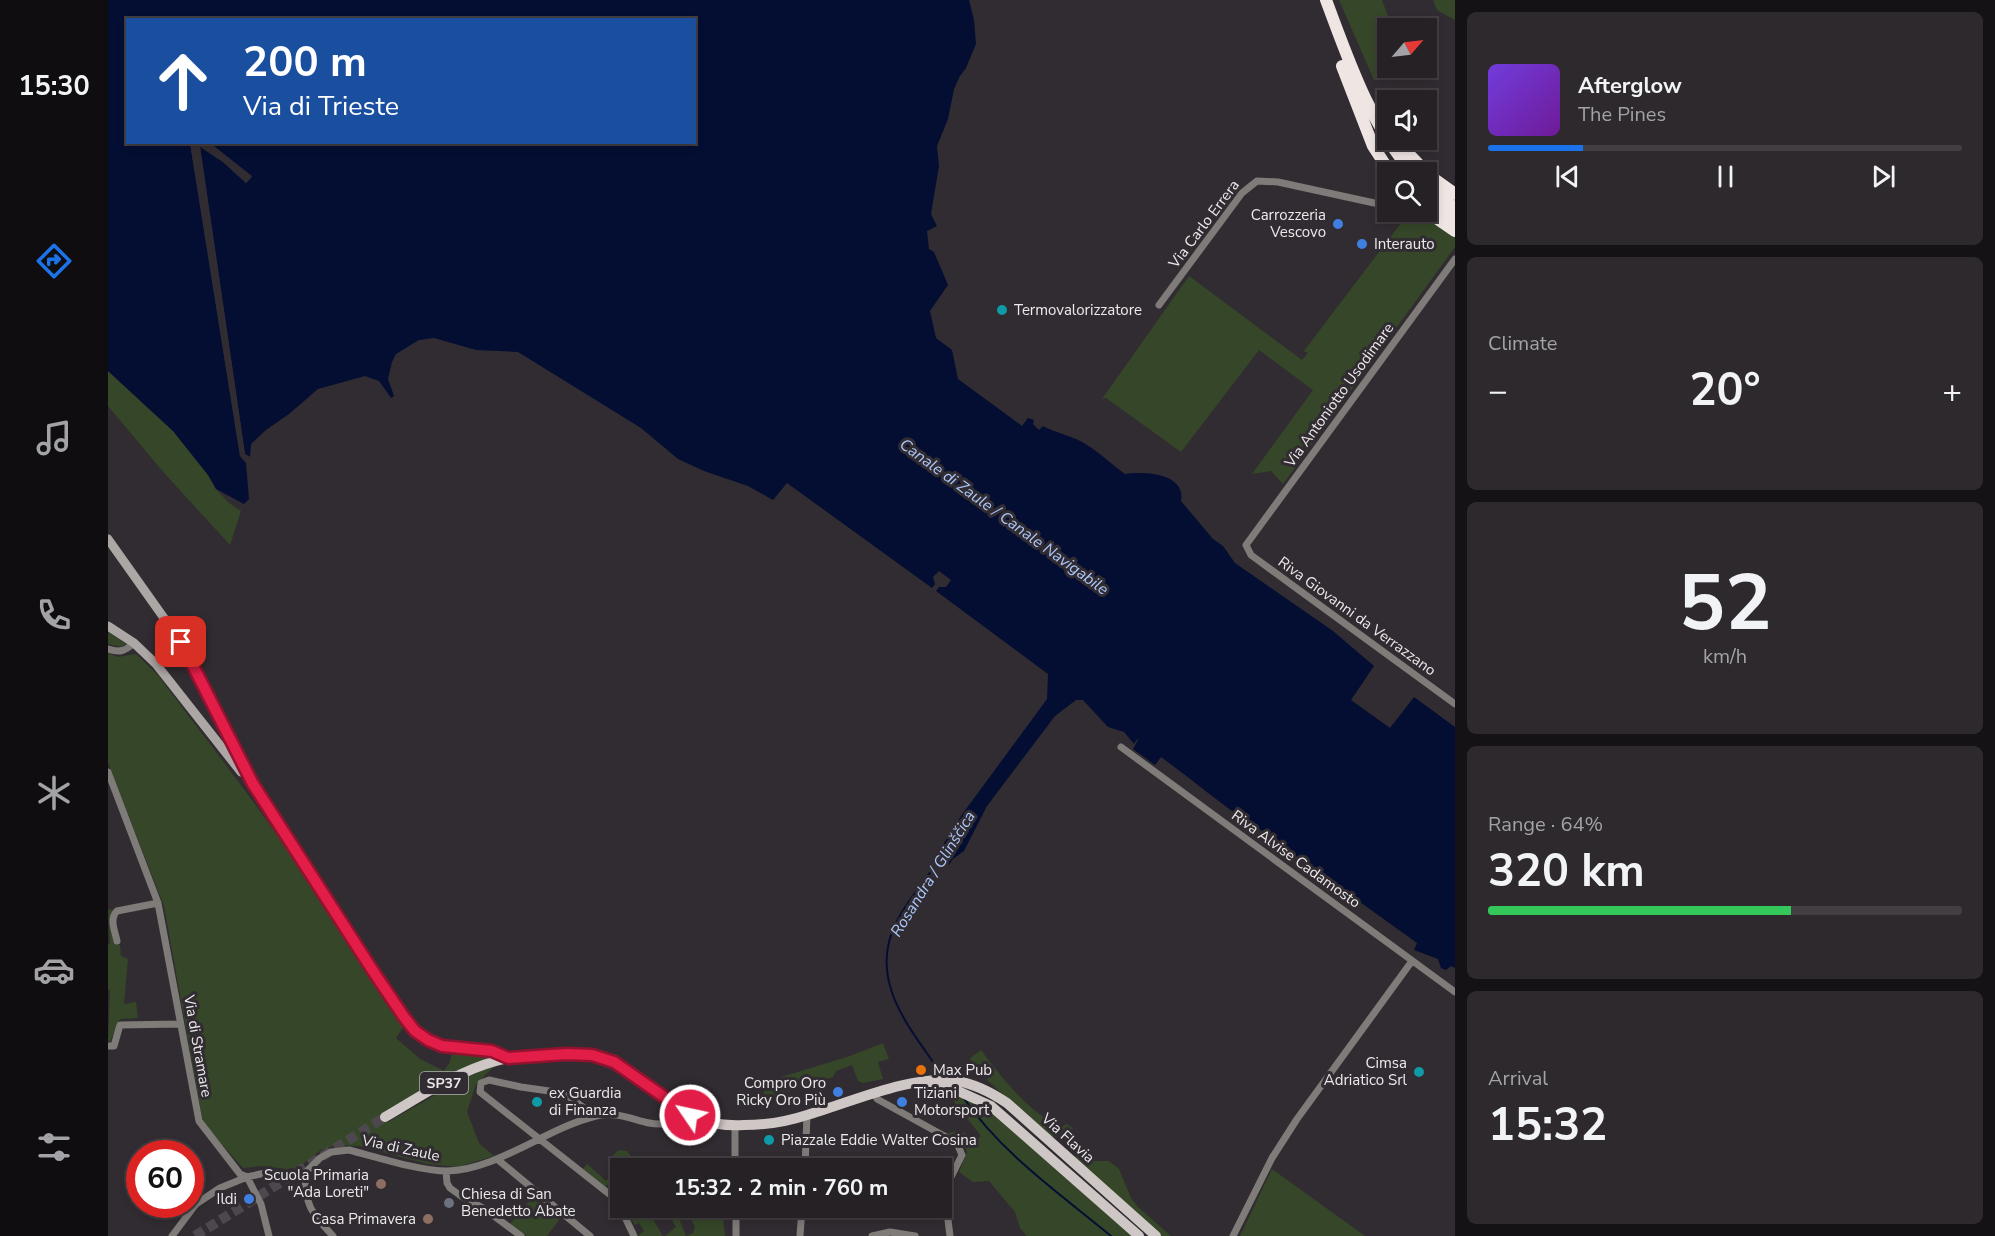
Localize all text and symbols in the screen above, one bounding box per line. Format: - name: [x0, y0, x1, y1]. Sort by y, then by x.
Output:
- north arrow: [1377, 18, 1437, 78]
- map controls: [1377, 18, 1437, 222]
- text: 200 m: [243, 34, 367, 91]
- icon: ahead: [144, 42, 222, 120]
- text: 15:30: [18, 68, 90, 105]
- text: Afterglow: [1578, 71, 1682, 101]
- text: Via di Trieste: [243, 88, 399, 125]
- button: sound: [1377, 90, 1437, 150]
- text: The Pines: [1578, 101, 1666, 128]
- icon: previous: [1551, 160, 1584, 193]
- icon: pause: [1709, 160, 1742, 193]
- icon: next: [1867, 160, 1900, 193]
- button: search: [1377, 162, 1437, 222]
- street label: Via Carlo Errera: [1164, 176, 1244, 273]
- place label: Carrozzeria Vescovo: [1251, 205, 1326, 242]
- marker: Carrozzeria Vescovo: [1331, 217, 1345, 231]
- place label: Interauto: [1374, 234, 1435, 254]
- marker: Interauto: [1355, 237, 1369, 251]
- icon: directions: [33, 240, 75, 282]
- place label: Termovalorizzatore: [1014, 300, 1142, 320]
- marker: Termovalorizzatore: [995, 303, 1009, 317]
- street label: Via Antoniotto Usodimare: [1279, 319, 1398, 472]
- text: Climate: [1488, 330, 1557, 357]
- text: 20°: [1689, 360, 1761, 421]
- text: −: [1488, 369, 1508, 414]
- text: +: [1942, 369, 1962, 414]
- icon: music: [33, 417, 75, 459]
- water label: Canale di Zaule / Canale Navigabile: [895, 434, 1113, 601]
- text: 52: [1678, 550, 1772, 657]
- street label: Riva Giovanni da Verrazzano: [1274, 552, 1440, 680]
- icon: phone: [33, 594, 75, 636]
- pin: [155, 616, 206, 667]
- icon: arrive: [164, 625, 197, 658]
- text: km/h: [1703, 643, 1747, 670]
- icon: climate: [33, 772, 75, 814]
- street label: Riva Alvise Cadamosto: [1228, 805, 1364, 913]
- water label: Rosandra / Glinščica: [885, 807, 981, 941]
- text: Range · 64%: [1488, 811, 1603, 838]
- text: 320 km: [1488, 841, 1645, 902]
- icon: car: [33, 949, 75, 991]
- street label: Via di Stramare: [179, 992, 217, 1099]
- place label: Cimsa Adriatico Srl: [1324, 1053, 1408, 1090]
- place label: Max Pub: [933, 1060, 992, 1080]
- marker: Max Pub: [914, 1063, 928, 1077]
- marker: Cimsa Adriatico Srl: [1412, 1065, 1426, 1079]
- text: Arrival: [1488, 1065, 1548, 1092]
- road number: SP37: [420, 1072, 468, 1094]
- place label: Compro Oro Ricky Oro Più: [736, 1073, 826, 1110]
- place label: ex Guardia di Finanza: [549, 1083, 621, 1120]
- position arrow: [658, 1083, 722, 1147]
- place label: Tiziani Motorsport: [914, 1083, 990, 1120]
- marker: Compro Oro Ricky Oro Più: [831, 1085, 845, 1099]
- marker: ex Guardia di Finanza: [530, 1095, 544, 1109]
- marker: Tiziani Motorsport: [895, 1095, 909, 1109]
- text: 15:32: [1488, 1095, 1607, 1156]
- street label: Via Flavia: [1036, 1108, 1099, 1167]
- icon: filters: [33, 1126, 75, 1168]
- street label: Via di Zaule: [359, 1130, 442, 1166]
- place label: Piazzale Eddie Walter Cosina: [781, 1130, 977, 1150]
- marker: Piazzale Eddie Walter Cosina: [762, 1133, 776, 1147]
- speed limit sign: 60: [126, 1140, 204, 1218]
- place label: Scuola Primaria "Ada Loreti": [264, 1165, 369, 1202]
- text: 15:32 · 2 min · 760 m: [674, 1173, 888, 1203]
- marker: Scuola Primaria "Ada Loreti": [374, 1177, 388, 1191]
- place label: Chiesa di San Benedetto Abate: [461, 1184, 576, 1221]
- place label: Ildi: [217, 1189, 237, 1209]
- marker: Ildi: [242, 1192, 256, 1206]
- marker: Chiesa di San Benedetto Abate: [442, 1196, 456, 1210]
- place label: Casa Primavera: [311, 1209, 416, 1229]
- marker: Casa Primavera: [421, 1212, 435, 1226]

